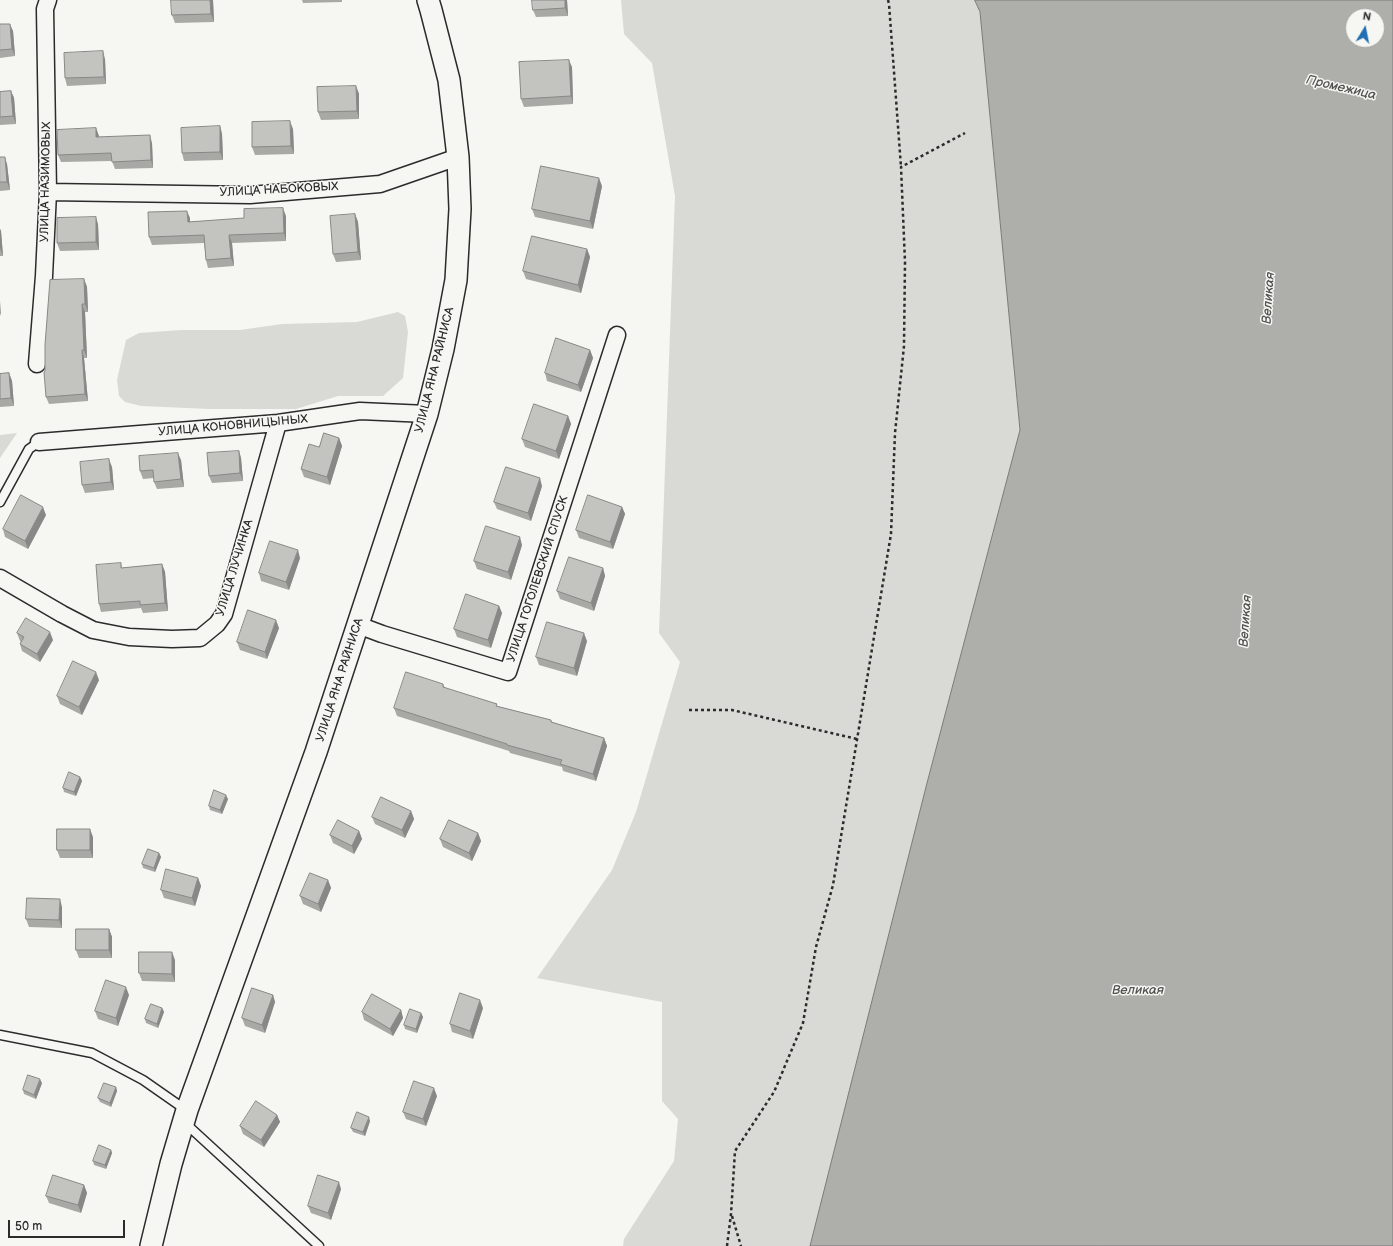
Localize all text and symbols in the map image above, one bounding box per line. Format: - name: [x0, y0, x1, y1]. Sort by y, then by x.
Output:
- north arrow: [1345, 8, 1385, 48]
- text: N: [1362, 10, 1372, 24]
- water label: Промежица: [1305, 72, 1377, 104]
- street label: УЛИЦА НАЗИМОВЫХ: [38, 122, 54, 242]
- street label: УЛИЦА НАБОКОВЫХ: [219, 180, 339, 200]
- water label: Великая: [1259, 272, 1279, 324]
- street label: УЛИЦА ЯНА РАЙНИСА: [412, 306, 458, 434]
- street label: УЛИЦА КОНОВНИЦЫНЫХ: [158, 412, 308, 440]
- street label: УЛИЦА ГОГОЛЕВСКИЙ СПУСК: [504, 494, 572, 664]
- street label: УЛИЦА ЛУЧИНКА: [213, 518, 257, 618]
- water label: Великая: [1236, 595, 1256, 647]
- street label: УЛИЦА ЯНА РАЙНИСА: [313, 617, 367, 743]
- water label: Великая: [1112, 983, 1164, 999]
- scale bar: [10, 1212, 127, 1238]
- text: 50 m: [15, 1219, 42, 1234]

